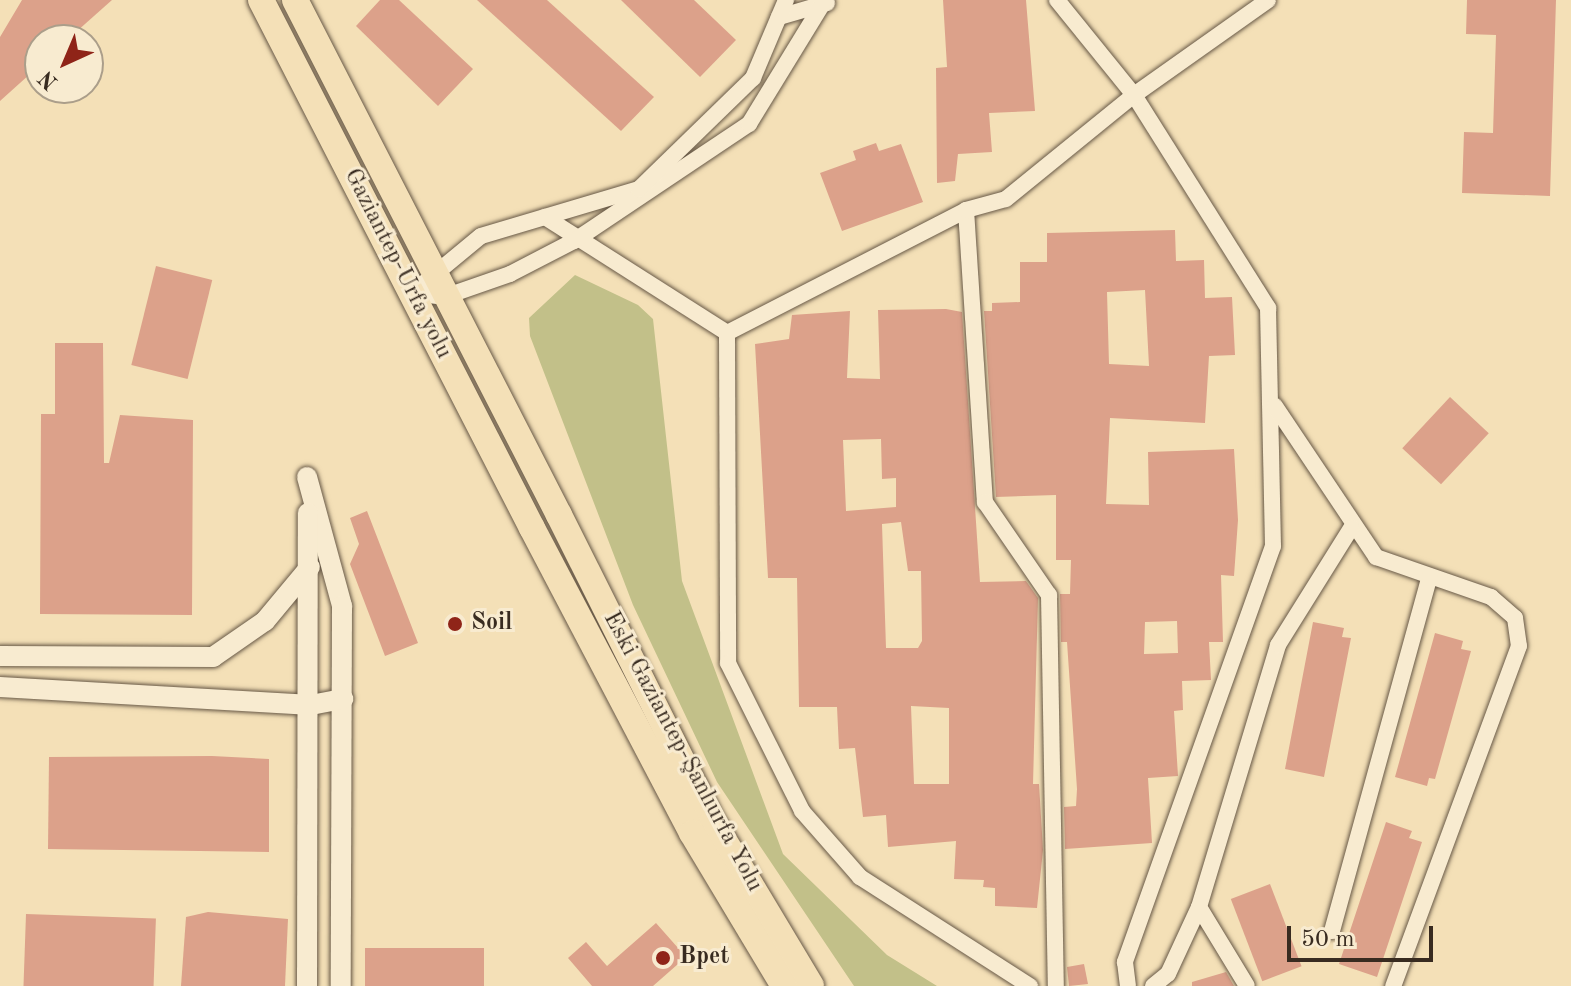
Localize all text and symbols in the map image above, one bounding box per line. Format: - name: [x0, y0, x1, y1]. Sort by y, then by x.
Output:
- north arrow: [24, 24, 104, 104]
- text: N: [35, 66, 62, 94]
- street label: Gaziantep-Urfa yolu: [337, 164, 457, 364]
- street label: Eski Gaziantep-Şanlıurfa Yolu: [596, 607, 768, 897]
- place label: Soil: [471, 610, 512, 638]
- marker: Soil: [446, 615, 464, 633]
- scale bar: [1291, 910, 1437, 960]
- text: 50 m: [1301, 928, 1355, 952]
- place label: Bpet: [679, 944, 729, 972]
- marker: Bpet: [654, 949, 672, 967]

